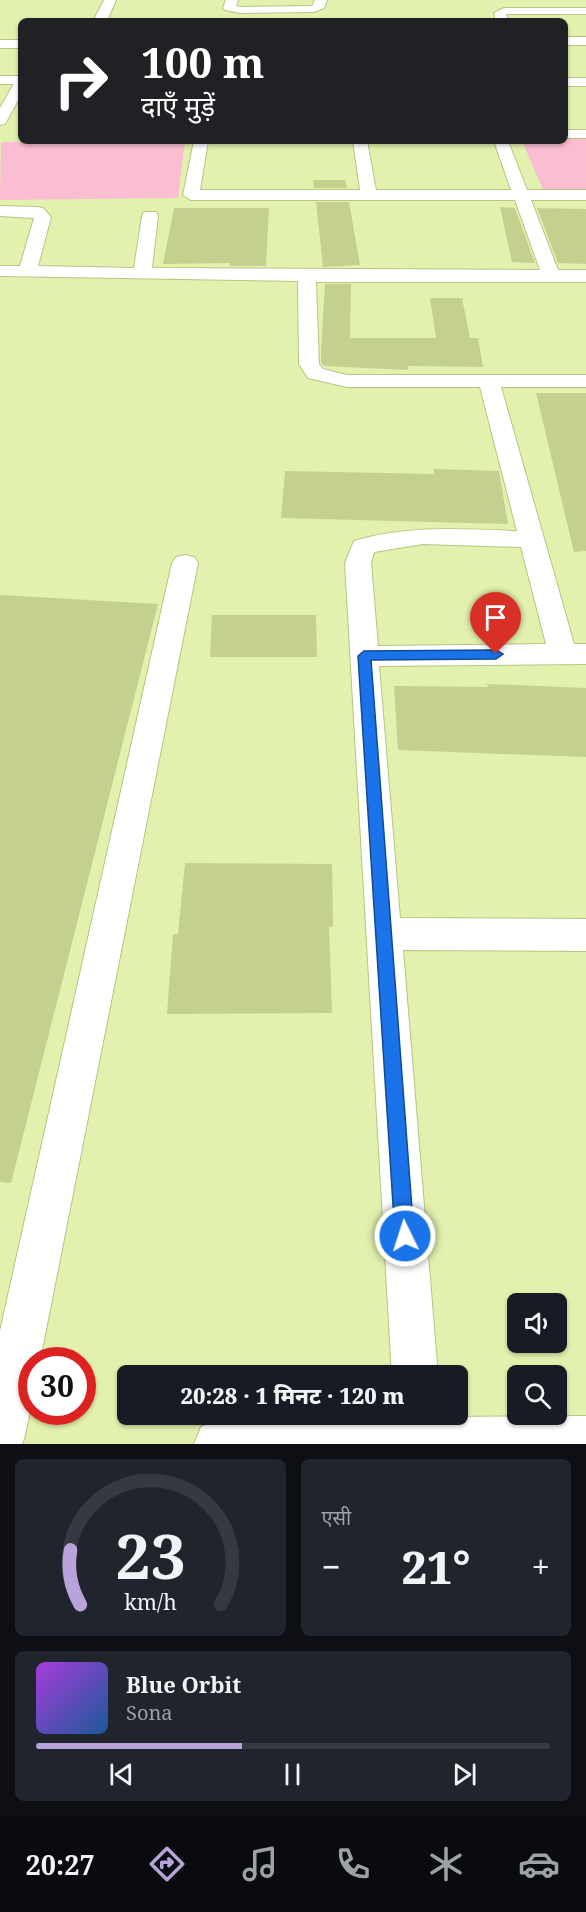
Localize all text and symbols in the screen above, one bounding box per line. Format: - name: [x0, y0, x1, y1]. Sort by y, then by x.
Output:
- text: 100 m: [141, 33, 265, 90]
- icon: right: [42, 42, 120, 120]
- text: दाएँ मुड़ें: [141, 87, 215, 124]
- pin: [470, 592, 521, 654]
- icon: arrive: [479, 601, 512, 634]
- position arrow: [373, 1204, 437, 1268]
- map controls: [507, 1293, 567, 1425]
- button: sound: [507, 1293, 567, 1353]
- speed limit sign: 30: [18, 1347, 96, 1425]
- button: search: [507, 1365, 567, 1425]
- text: 20:28 · 1 मिनट · 120 m: [180, 1380, 405, 1410]
- text: एसी: [322, 1504, 351, 1531]
- text: 23: [115, 1512, 186, 1597]
- text: 21°: [402, 1536, 471, 1597]
- text: −: [322, 1544, 341, 1589]
- text: +: [532, 1544, 550, 1589]
- text: km/h: [124, 1587, 177, 1616]
- text: Blue Orbit: [126, 1669, 241, 1699]
- text: Sona: [126, 1699, 173, 1726]
- icon: previous: [105, 1758, 138, 1791]
- icon: pause: [276, 1758, 309, 1791]
- icon: next: [448, 1758, 481, 1791]
- icon: directions: [146, 1843, 188, 1885]
- icon: music: [239, 1843, 281, 1885]
- icon: phone: [332, 1843, 374, 1885]
- icon: climate: [425, 1843, 467, 1885]
- icon: car: [518, 1843, 560, 1885]
- text: 20:27: [26, 1846, 95, 1883]

